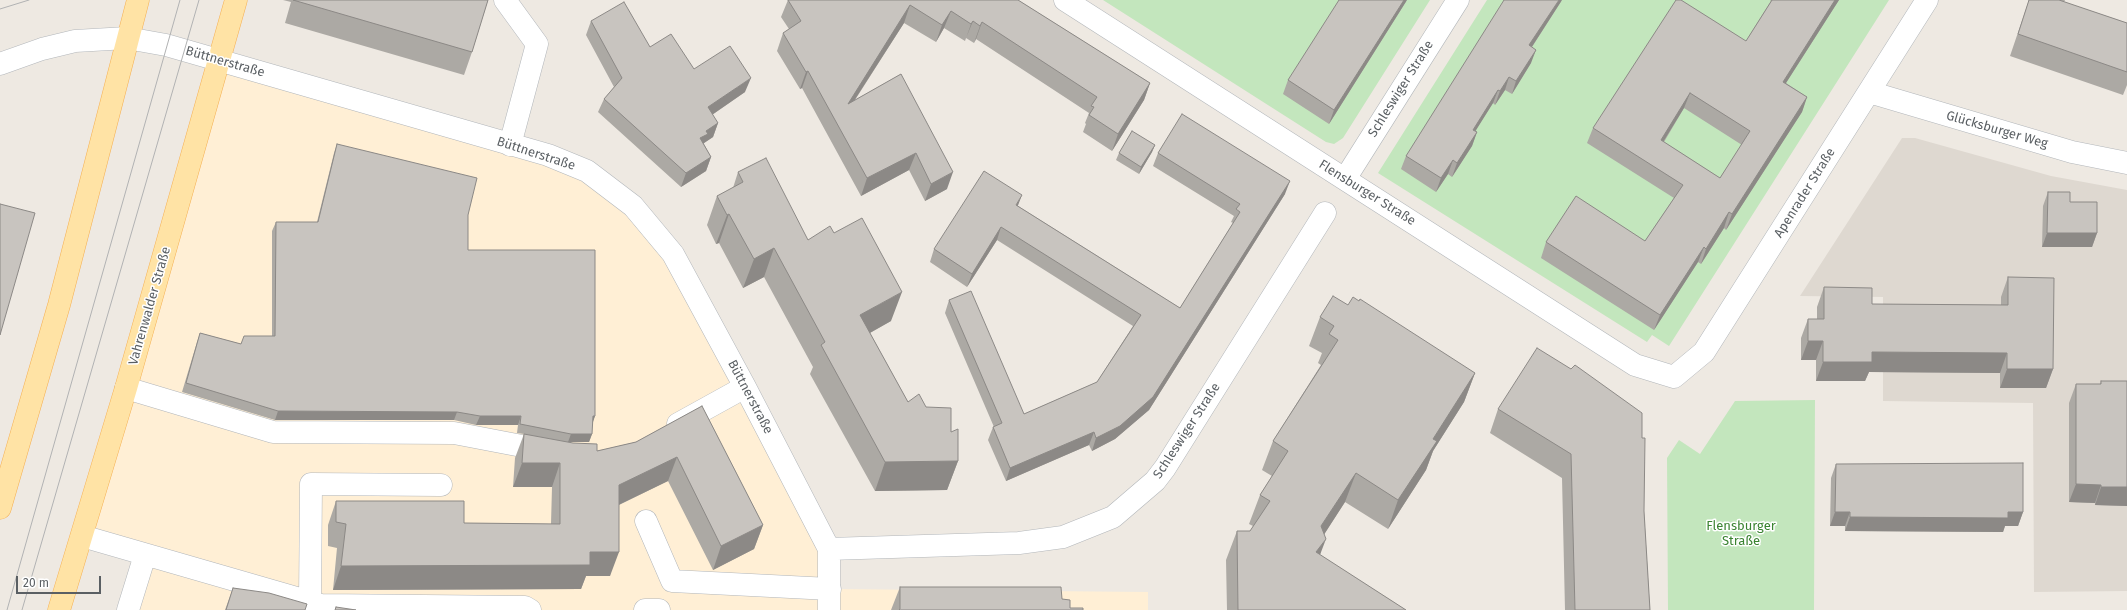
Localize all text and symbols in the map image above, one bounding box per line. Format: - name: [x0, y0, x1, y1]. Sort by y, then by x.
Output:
- street label: Schleswiger Straße: [1365, 38, 1437, 140]
- street label: Büttnerstraße: [184, 43, 266, 81]
- street label: Glücksburger Weg: [1944, 108, 2050, 152]
- street label: Büttnerstraße: [495, 134, 577, 174]
- street label: Apenrader Straße: [1771, 145, 1839, 241]
- street label: Flensburger Straße: [1316, 157, 1418, 229]
- street label: Vahrenwalder Straße: [126, 245, 174, 367]
- street label: Büttnerstraße: [724, 357, 776, 437]
- street label: Schleswiger Straße: [1150, 380, 1224, 482]
- park label: Flensburger Straße: [1706, 518, 1776, 549]
- scale bar: [18, 568, 103, 594]
- text: 20 m: [23, 576, 49, 590]

